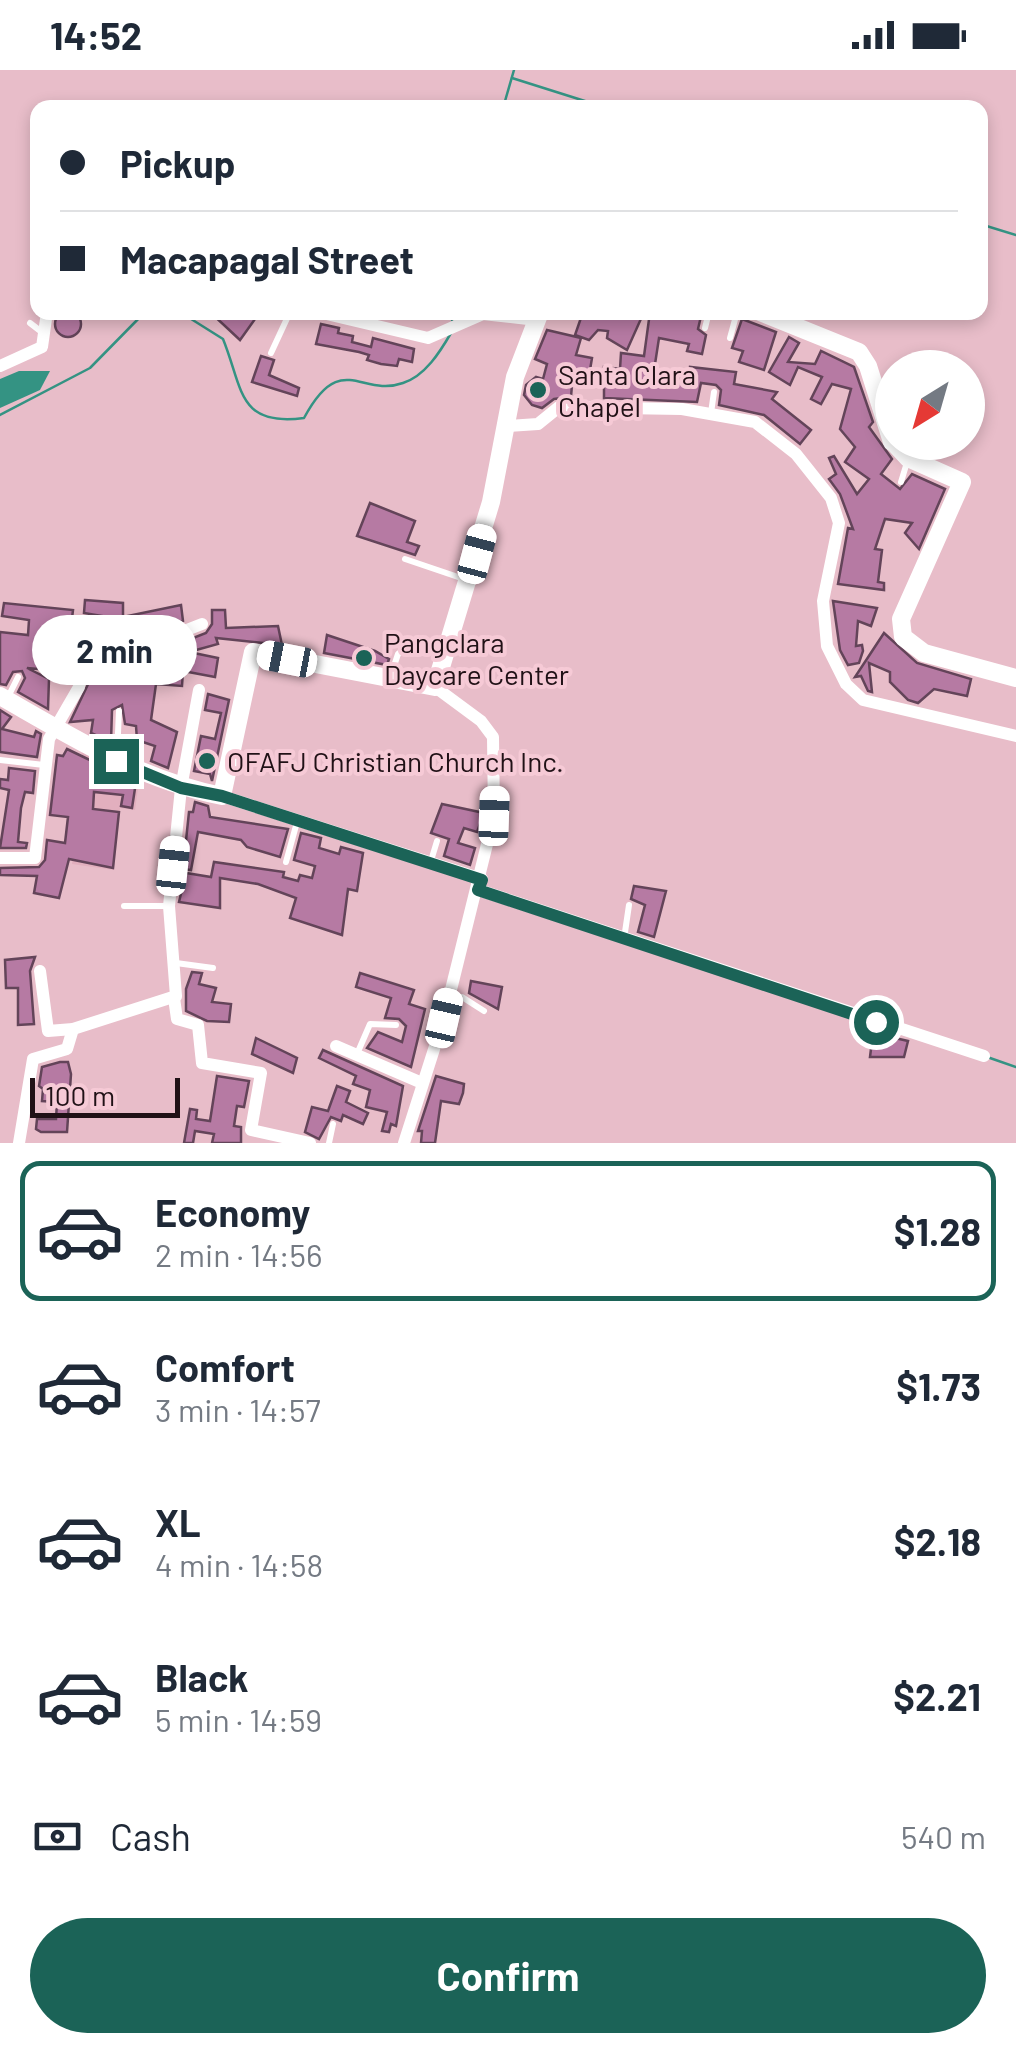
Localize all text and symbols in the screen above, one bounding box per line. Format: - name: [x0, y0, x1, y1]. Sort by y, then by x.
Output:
- text: 14:52: [50, 12, 142, 58]
- text: Pickup: [120, 140, 235, 186]
- text: Macapagal Street: [120, 236, 414, 282]
- north arrow: [875, 350, 985, 460]
- map controls: [875, 350, 985, 460]
- place label: Santa Clara Chapel: [558, 357, 696, 423]
- marker: Santa Clara Chapel: [527, 379, 549, 401]
- car: [455, 521, 499, 587]
- callout: 2 min: [34, 616, 198, 686]
- place label: Pangclara Daycare Center: [384, 625, 569, 691]
- text: 2 min: [76, 631, 153, 669]
- car: [255, 639, 319, 679]
- marker: Pangclara Daycare Center: [353, 647, 375, 669]
- route end: [94, 739, 139, 784]
- place label: OFAFJ Christian Church Inc.: [227, 744, 564, 778]
- marker: OFAFJ Christian Church Inc.: [196, 750, 218, 772]
- car: [478, 785, 510, 847]
- car: [155, 835, 191, 897]
- car: [423, 985, 465, 1051]
- route start: [854, 1000, 899, 1045]
- scale bar: [30, 1073, 180, 1118]
- text: 100 m: [45, 1078, 115, 1112]
- icon: car: [35, 1186, 125, 1276]
- text: Economy: [155, 1189, 310, 1235]
- text: $1.28: [894, 1208, 981, 1254]
- text: 2 min · 14:56: [155, 1235, 323, 1273]
- icon: car: [35, 1341, 125, 1431]
- text: Comfort: [155, 1344, 295, 1390]
- text: $1.73: [896, 1363, 981, 1409]
- text: 3 min · 14:57: [155, 1390, 321, 1428]
- icon: car: [35, 1496, 125, 1586]
- text: XL: [155, 1499, 201, 1545]
- text: $2.18: [894, 1518, 981, 1564]
- text: 4 min · 14:58: [155, 1545, 323, 1583]
- icon: car: [35, 1651, 125, 1741]
- text: Black: [155, 1654, 249, 1700]
- text: $2.21: [893, 1673, 981, 1719]
- text: 5 min · 14:59: [155, 1700, 322, 1738]
- icon: cash: [30, 1809, 85, 1864]
- text: Cash: [110, 1813, 191, 1859]
- text: 540 m: [901, 1817, 986, 1855]
- button: Confirm: [30, 1918, 986, 2033]

